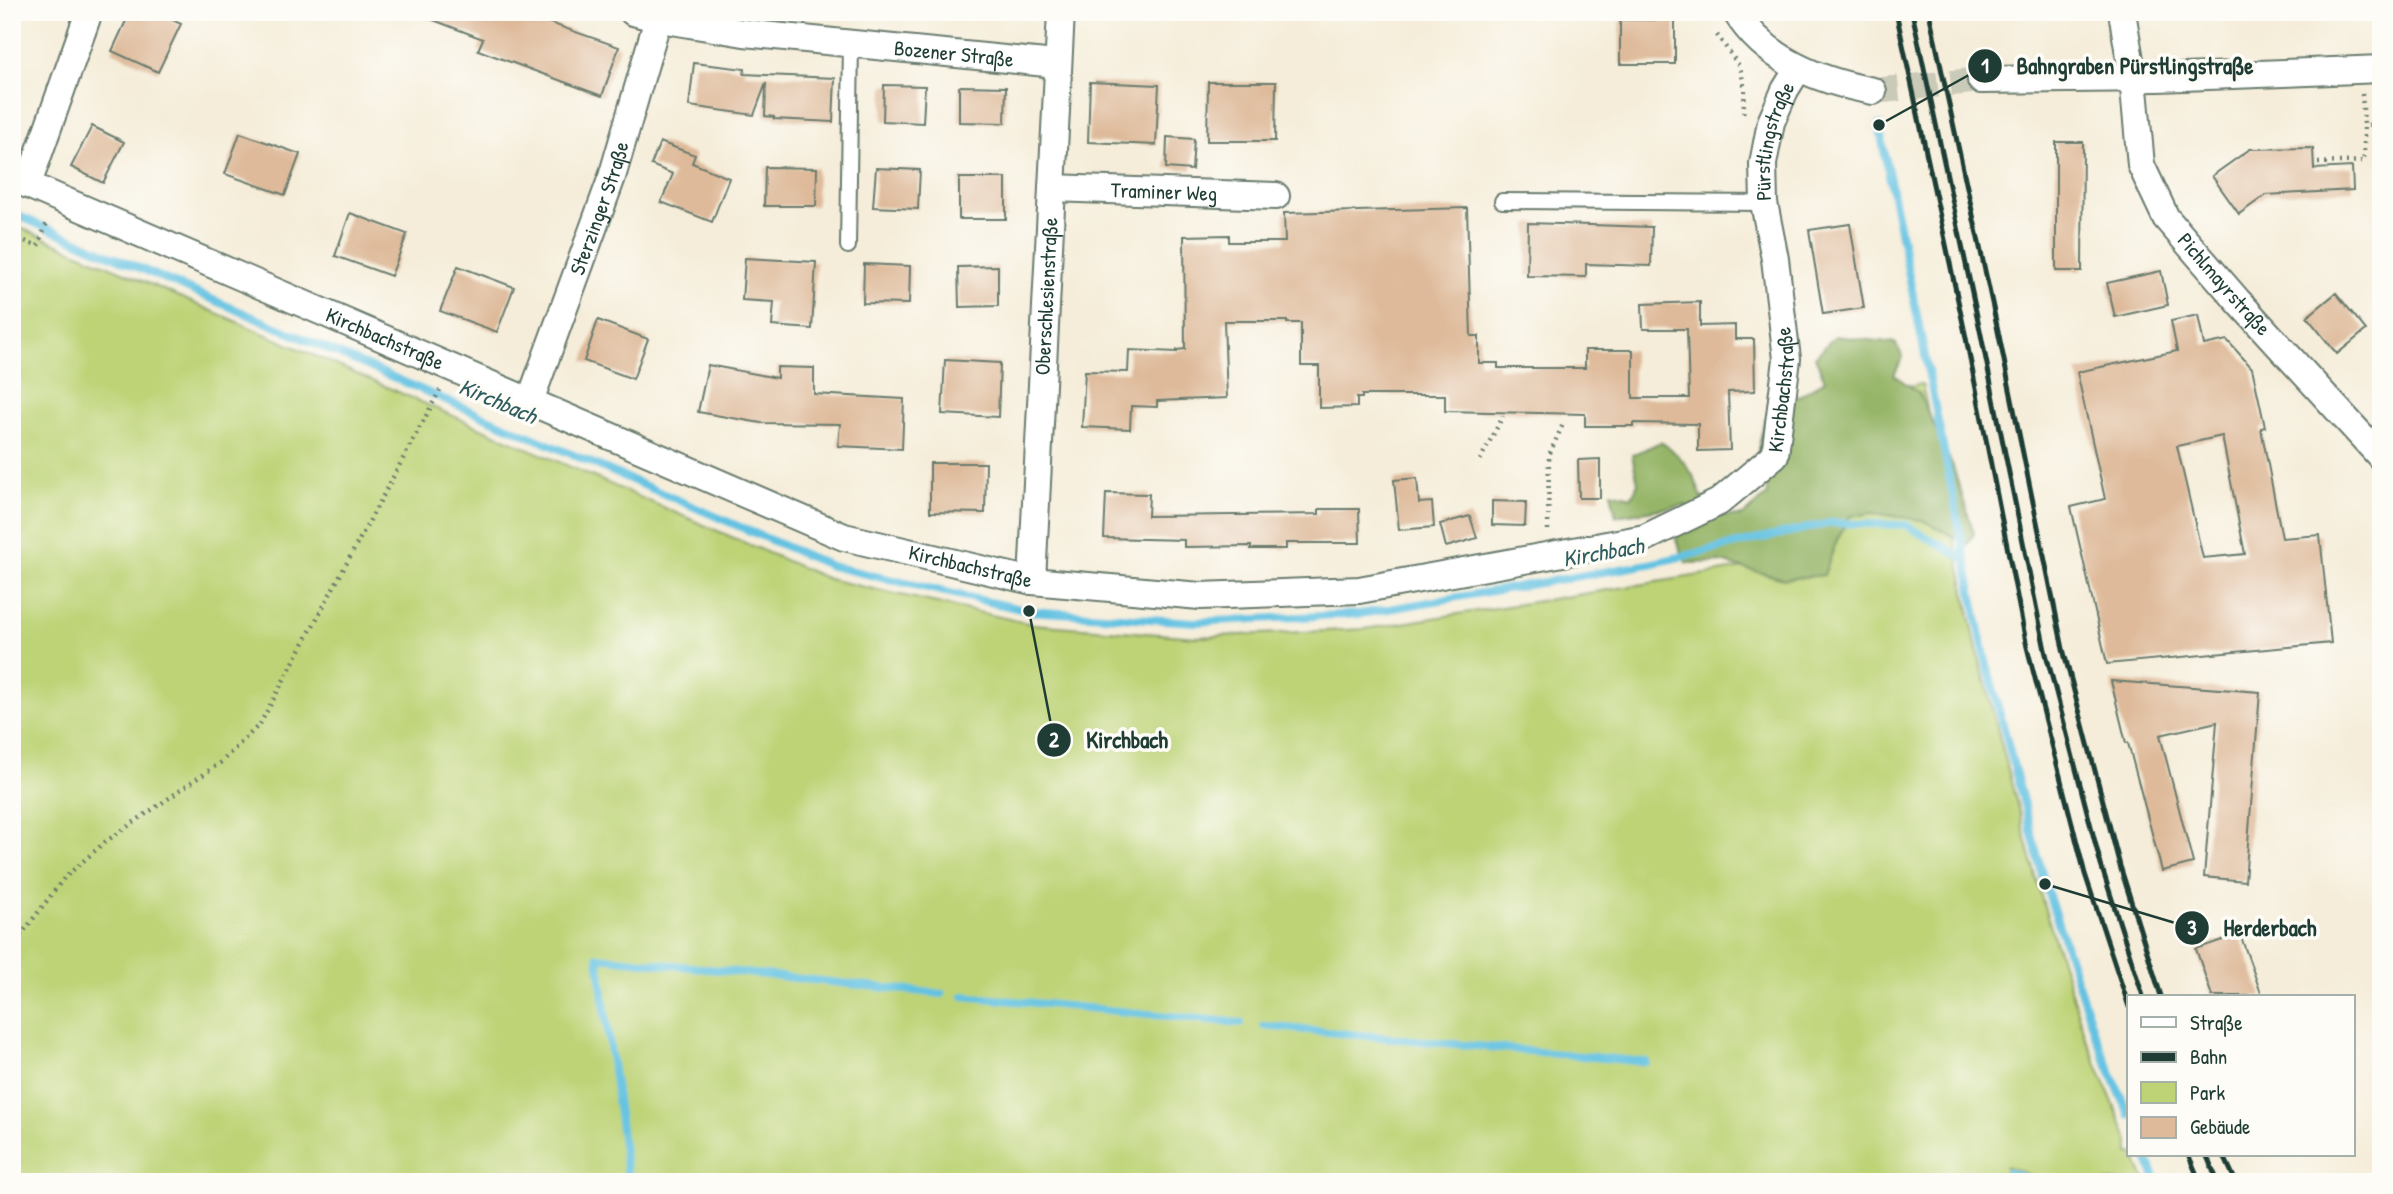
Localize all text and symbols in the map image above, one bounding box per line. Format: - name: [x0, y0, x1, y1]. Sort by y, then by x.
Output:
- street label: Bozener Straße: [893, 33, 1015, 74]
- callout: Bahngraben Pürstlingstraße: [1967, 44, 2267, 88]
- text: Bahngraben Pürstlingstraße: [2017, 50, 2254, 82]
- text: 1: [1981, 51, 1989, 80]
- street label: Pürstlingstraße: [1748, 75, 1801, 201]
- street label: Sterzinger Straße: [562, 138, 636, 279]
- street label: Traminer Weg: [1110, 175, 1218, 208]
- street label: Oberschlesienstraße: [1028, 217, 1065, 376]
- street label: Pichlmayrstraße: [2171, 226, 2278, 342]
- street label: Kirchbachstraße: [321, 300, 448, 377]
- street label: Kirchbachstraße: [1760, 326, 1801, 454]
- water label: Kirchbach: [455, 370, 543, 431]
- water label: Kirchbach: [1560, 529, 1647, 574]
- street label: Kirchbachstraße: [906, 538, 1035, 595]
- callout: Kirchbach: [1037, 718, 1181, 762]
- text: Kirchbach: [1086, 724, 1168, 755]
- text: 2: [1049, 725, 1059, 754]
- callout: Herderbach: [2174, 906, 2330, 950]
- text: Herderbach: [2224, 912, 2317, 943]
- text: 3: [2187, 913, 2197, 942]
- legend: [2127, 995, 2354, 1156]
- text: Straße: [2190, 1008, 2243, 1037]
- text: Bahn: [2190, 1042, 2227, 1071]
- text: Park: [2190, 1078, 2225, 1107]
- text: Gebäude: [2190, 1112, 2250, 1141]

